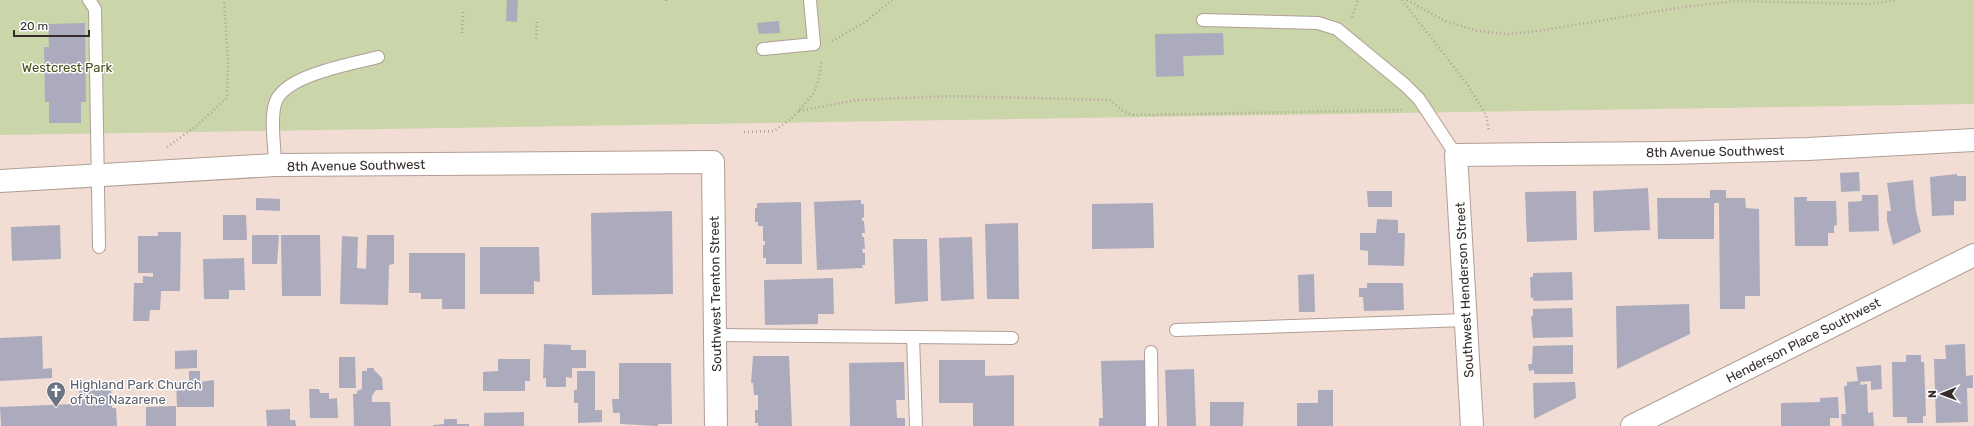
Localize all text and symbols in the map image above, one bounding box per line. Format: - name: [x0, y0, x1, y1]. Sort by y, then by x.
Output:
- scale bar: [14, 12, 89, 38]
- text: 20 m: [20, 19, 48, 33]
- park label: Westcrest Park: [22, 60, 112, 75]
- street label: 8th Avenue Southwest: [1646, 143, 1784, 160]
- street label: 8th Avenue Southwest: [287, 157, 425, 174]
- street label: Southwest Henderson Street: [1452, 202, 1477, 378]
- street label: Southwest Trenton Street: [707, 216, 724, 372]
- street label: Henderson Place Southwest: [1723, 295, 1883, 386]
- north arrow: [1922, 374, 1962, 414]
- place label: Highland Park Church of the Nazarene: [70, 377, 202, 407]
- church icon: Highland Park Church of the Nazarene: [45, 380, 67, 408]
- text: N: [1926, 390, 1939, 398]

